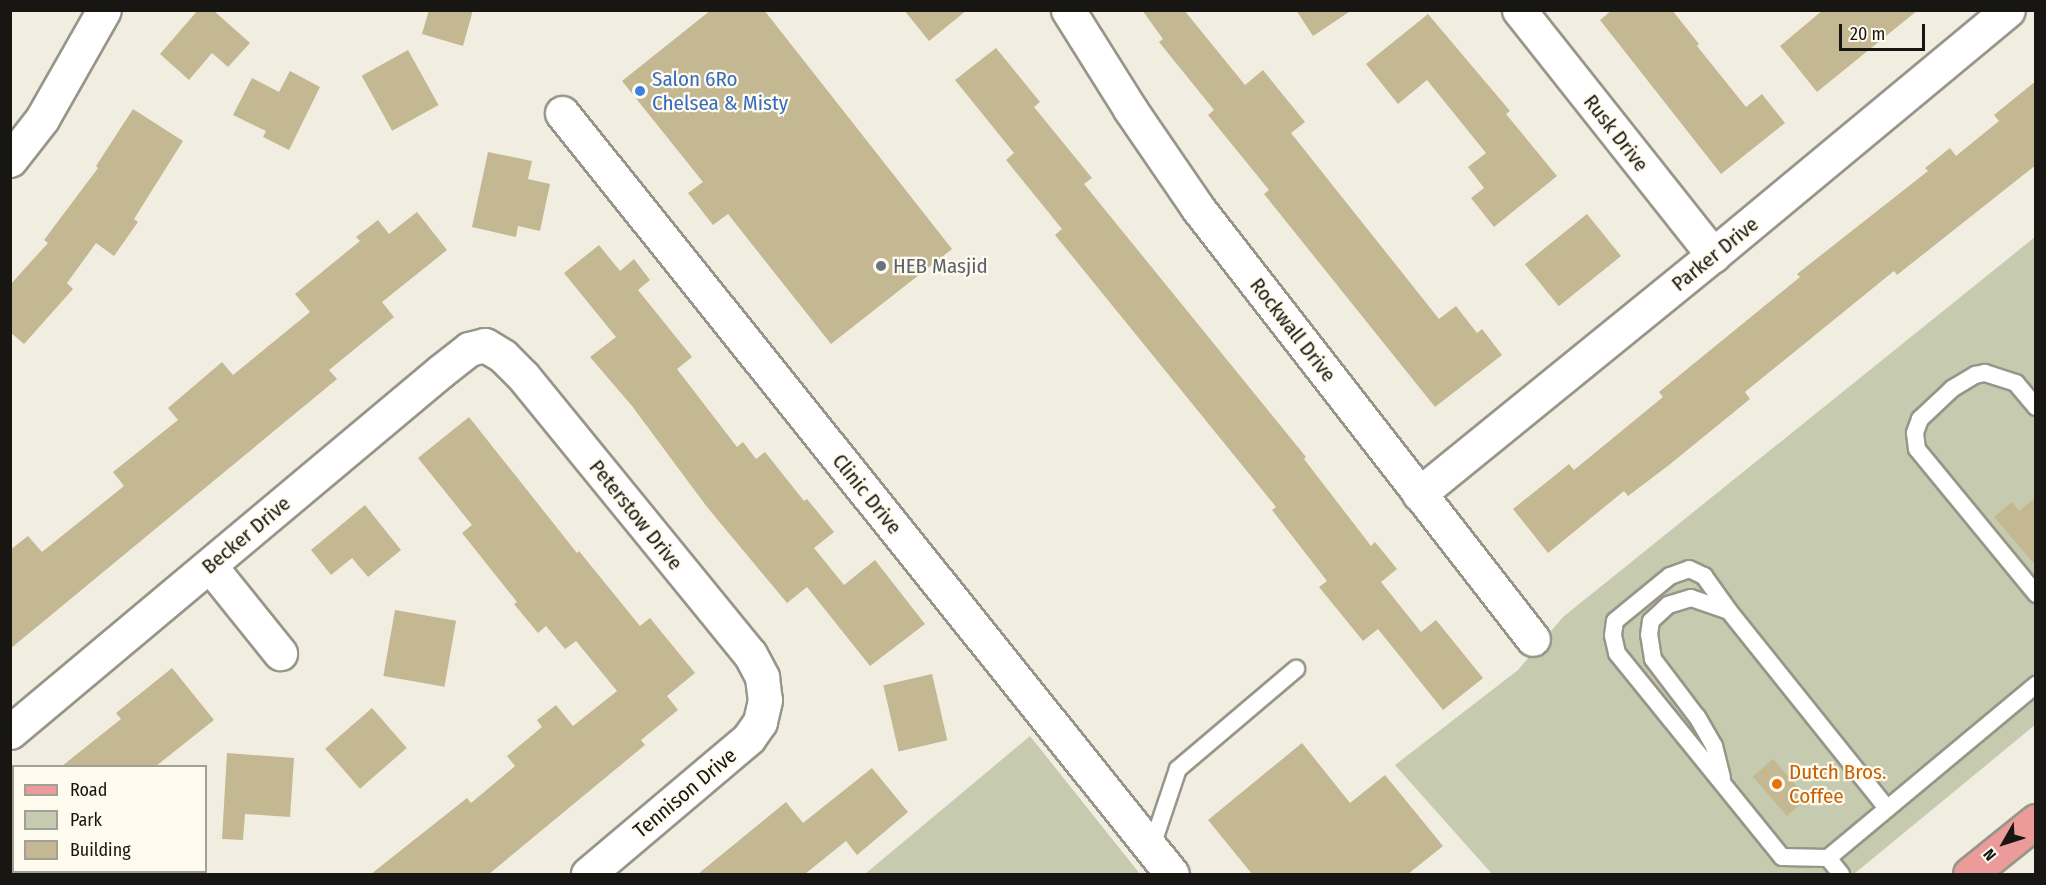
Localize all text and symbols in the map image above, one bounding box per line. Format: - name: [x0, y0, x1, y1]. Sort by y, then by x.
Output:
- scale bar: [1842, 12, 1928, 50]
- text: 20 m: [1850, 23, 1885, 45]
- place label: Salon 6Ro Chelsea & Misty: [652, 66, 788, 116]
- marker: Salon 6Ro Chelsea & Misty: [633, 84, 647, 98]
- street label: Rusk Drive: [1578, 90, 1654, 176]
- street label: Parker Drive: [1667, 211, 1763, 297]
- place label: HEB Masjid: [893, 253, 988, 279]
- marker: HEB Masjid: [874, 259, 888, 273]
- street label: Rockwall Drive: [1245, 273, 1341, 387]
- street label: Clinic Drive: [827, 449, 907, 539]
- street label: Peterstow Drive: [584, 455, 688, 575]
- street label: Becker Drive: [197, 491, 295, 579]
- street label: Tennison Drive: [628, 743, 742, 843]
- place label: Dutch Bros. Coffee: [1789, 759, 1886, 809]
- legend: [12, 765, 207, 873]
- marker: Dutch Bros. Coffee: [1770, 777, 1784, 791]
- text: Road: [70, 779, 107, 801]
- text: Park: [70, 809, 102, 831]
- north arrow: [1974, 813, 2034, 873]
- text: Building: [70, 839, 131, 861]
- text: N: [1979, 845, 2000, 864]

